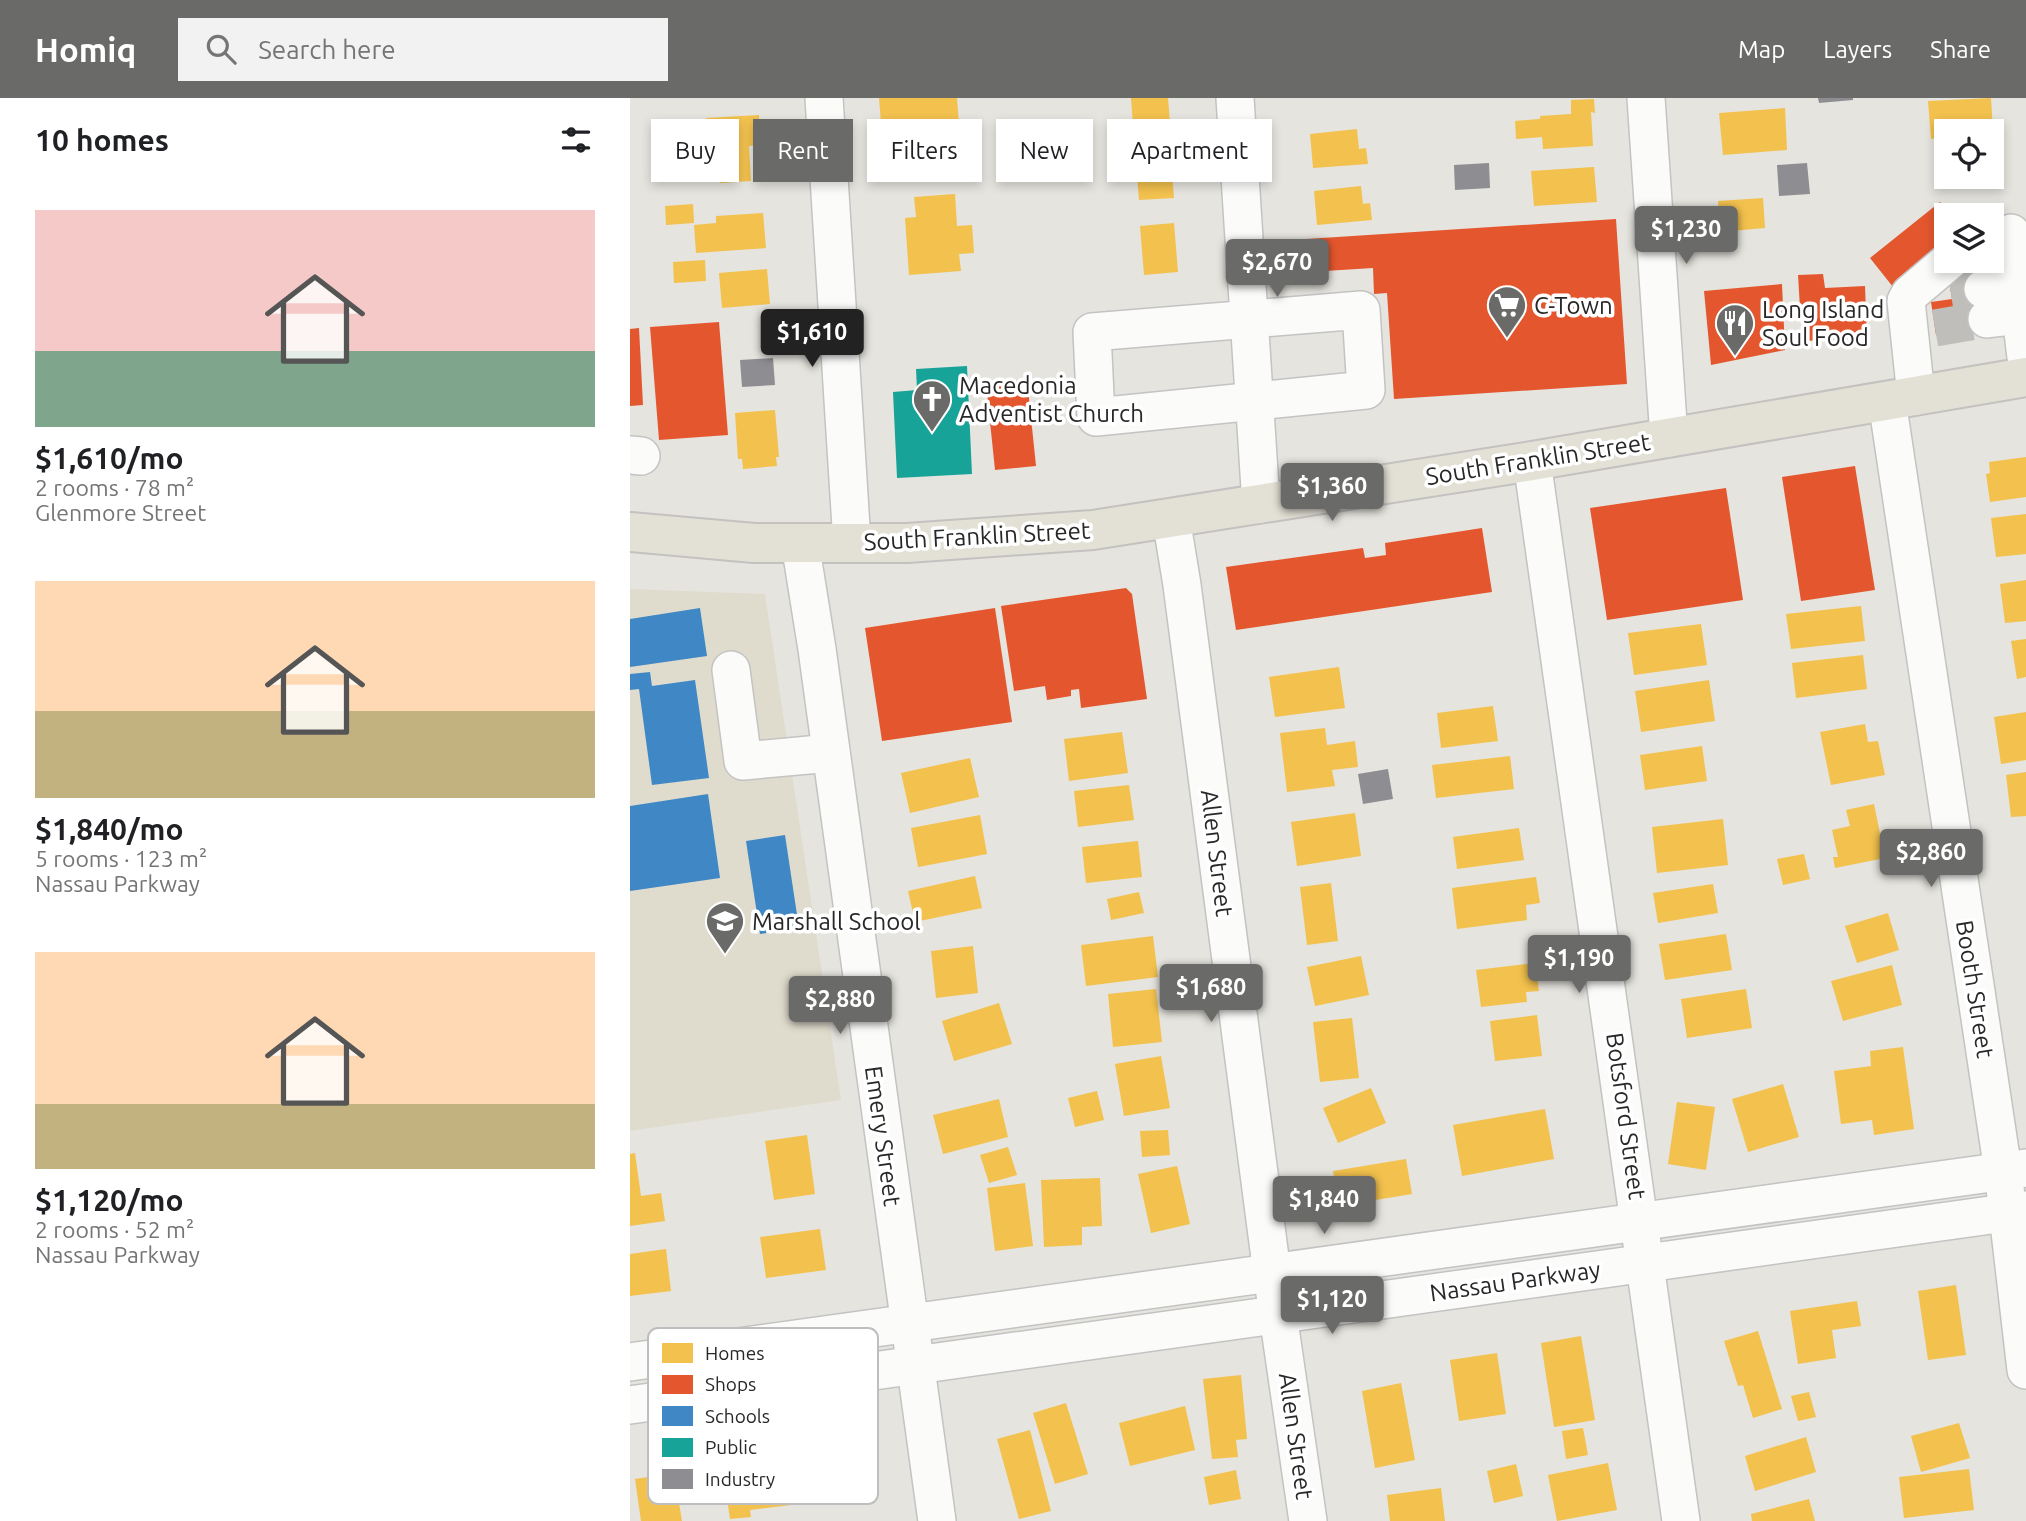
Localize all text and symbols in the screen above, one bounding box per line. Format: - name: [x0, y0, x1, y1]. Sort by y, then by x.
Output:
- search box: [178, 18, 668, 81]
- icon: search: [202, 30, 240, 68]
- text: Homiq: [35, 31, 136, 68]
- text: Search here: [258, 35, 396, 64]
- text: Map: [1738, 36, 1785, 63]
- text: Layers: [1823, 36, 1892, 63]
- text: Share: [1930, 36, 1991, 63]
- chip: Buy: [651, 119, 739, 182]
- chip: Rent: [753, 119, 853, 182]
- chip: Filters: [867, 119, 982, 182]
- chip: New: [996, 119, 1093, 182]
- chip: Apartment: [1107, 119, 1272, 182]
- map controls: [1934, 119, 2004, 273]
- button: locate: [1934, 119, 2004, 189]
- icon: filters: [557, 121, 595, 159]
- text: 10 homes: [35, 123, 169, 157]
- button: layers: [1934, 203, 2004, 273]
- pin: $1,230: [1629, 206, 1743, 266]
- text: $1,230: [1651, 216, 1721, 241]
- pin: $2,670: [1220, 240, 1334, 299]
- text: $2,670: [1242, 249, 1312, 274]
- icon: home: [252, 256, 378, 382]
- supermarket icon: C-Town: [1486, 284, 1528, 339]
- place label: C-Town: [1534, 292, 1613, 319]
- place label: Long Island Soul Food: [1762, 296, 1884, 351]
- restaurant icon: Long Island Soul Food: [1714, 302, 1756, 357]
- pin: $1,610: [755, 310, 869, 369]
- text: $1,610: [777, 319, 847, 344]
- place label: Macedonia Adventist Church: [959, 372, 1144, 427]
- church icon: Macedonia Adventist Church: [911, 378, 953, 433]
- street label: South Franklin Street: [1424, 428, 1653, 490]
- text: $1,610/mo: [35, 441, 184, 475]
- pin: $1,360: [1275, 464, 1389, 523]
- text: $1,360: [1297, 473, 1367, 498]
- text: 2 rooms · 78 m²: [35, 475, 194, 500]
- text: Glenmore Street: [35, 500, 206, 525]
- street label: South Franklin Street: [863, 517, 1091, 555]
- icon: home: [252, 627, 378, 753]
- street label: Allen Street: [1196, 788, 1238, 919]
- text: $1,840/mo: [35, 812, 184, 846]
- pin: $2,860: [1874, 830, 1988, 889]
- text: $2,860: [1896, 839, 1966, 864]
- text: 5 rooms · 123 m²: [35, 846, 207, 871]
- text: Nassau Parkway: [35, 871, 200, 896]
- school or university icon: Marshall School: [704, 900, 746, 955]
- place label: Marshall School: [752, 908, 921, 935]
- street label: Booth Street: [1951, 918, 1999, 1060]
- pin: $1,190: [1522, 936, 1636, 995]
- text: $1,190: [1544, 945, 1614, 970]
- pin: $1,680: [1154, 964, 1268, 1024]
- text: $1,680: [1176, 974, 1246, 999]
- pin: $2,880: [783, 976, 897, 1036]
- text: $2,880: [805, 986, 875, 1011]
- icon: home: [252, 998, 378, 1124]
- street label: Botsford Street: [1601, 1031, 1651, 1202]
- street label: Emery Street: [860, 1064, 906, 1208]
- pin: $1,840: [1267, 1176, 1381, 1236]
- text: $1,120/mo: [35, 1183, 184, 1217]
- text: $1,840: [1289, 1186, 1359, 1211]
- text: 2 rooms · 52 m²: [35, 1217, 194, 1242]
- text: Nassau Parkway: [35, 1242, 200, 1267]
- street label: Nassau Parkway: [1428, 1256, 1602, 1306]
- pin: $1,120: [1275, 1276, 1389, 1336]
- text: $1,120: [1297, 1286, 1367, 1311]
- legend: [648, 1328, 878, 1504]
- text: Homes: [705, 1342, 765, 1364]
- street label: Allen Street: [1274, 1371, 1318, 1502]
- text: Shops: [705, 1373, 756, 1395]
- text: Schools: [705, 1405, 770, 1427]
- text: Public: [705, 1436, 757, 1458]
- text: Industry: [705, 1468, 775, 1490]

